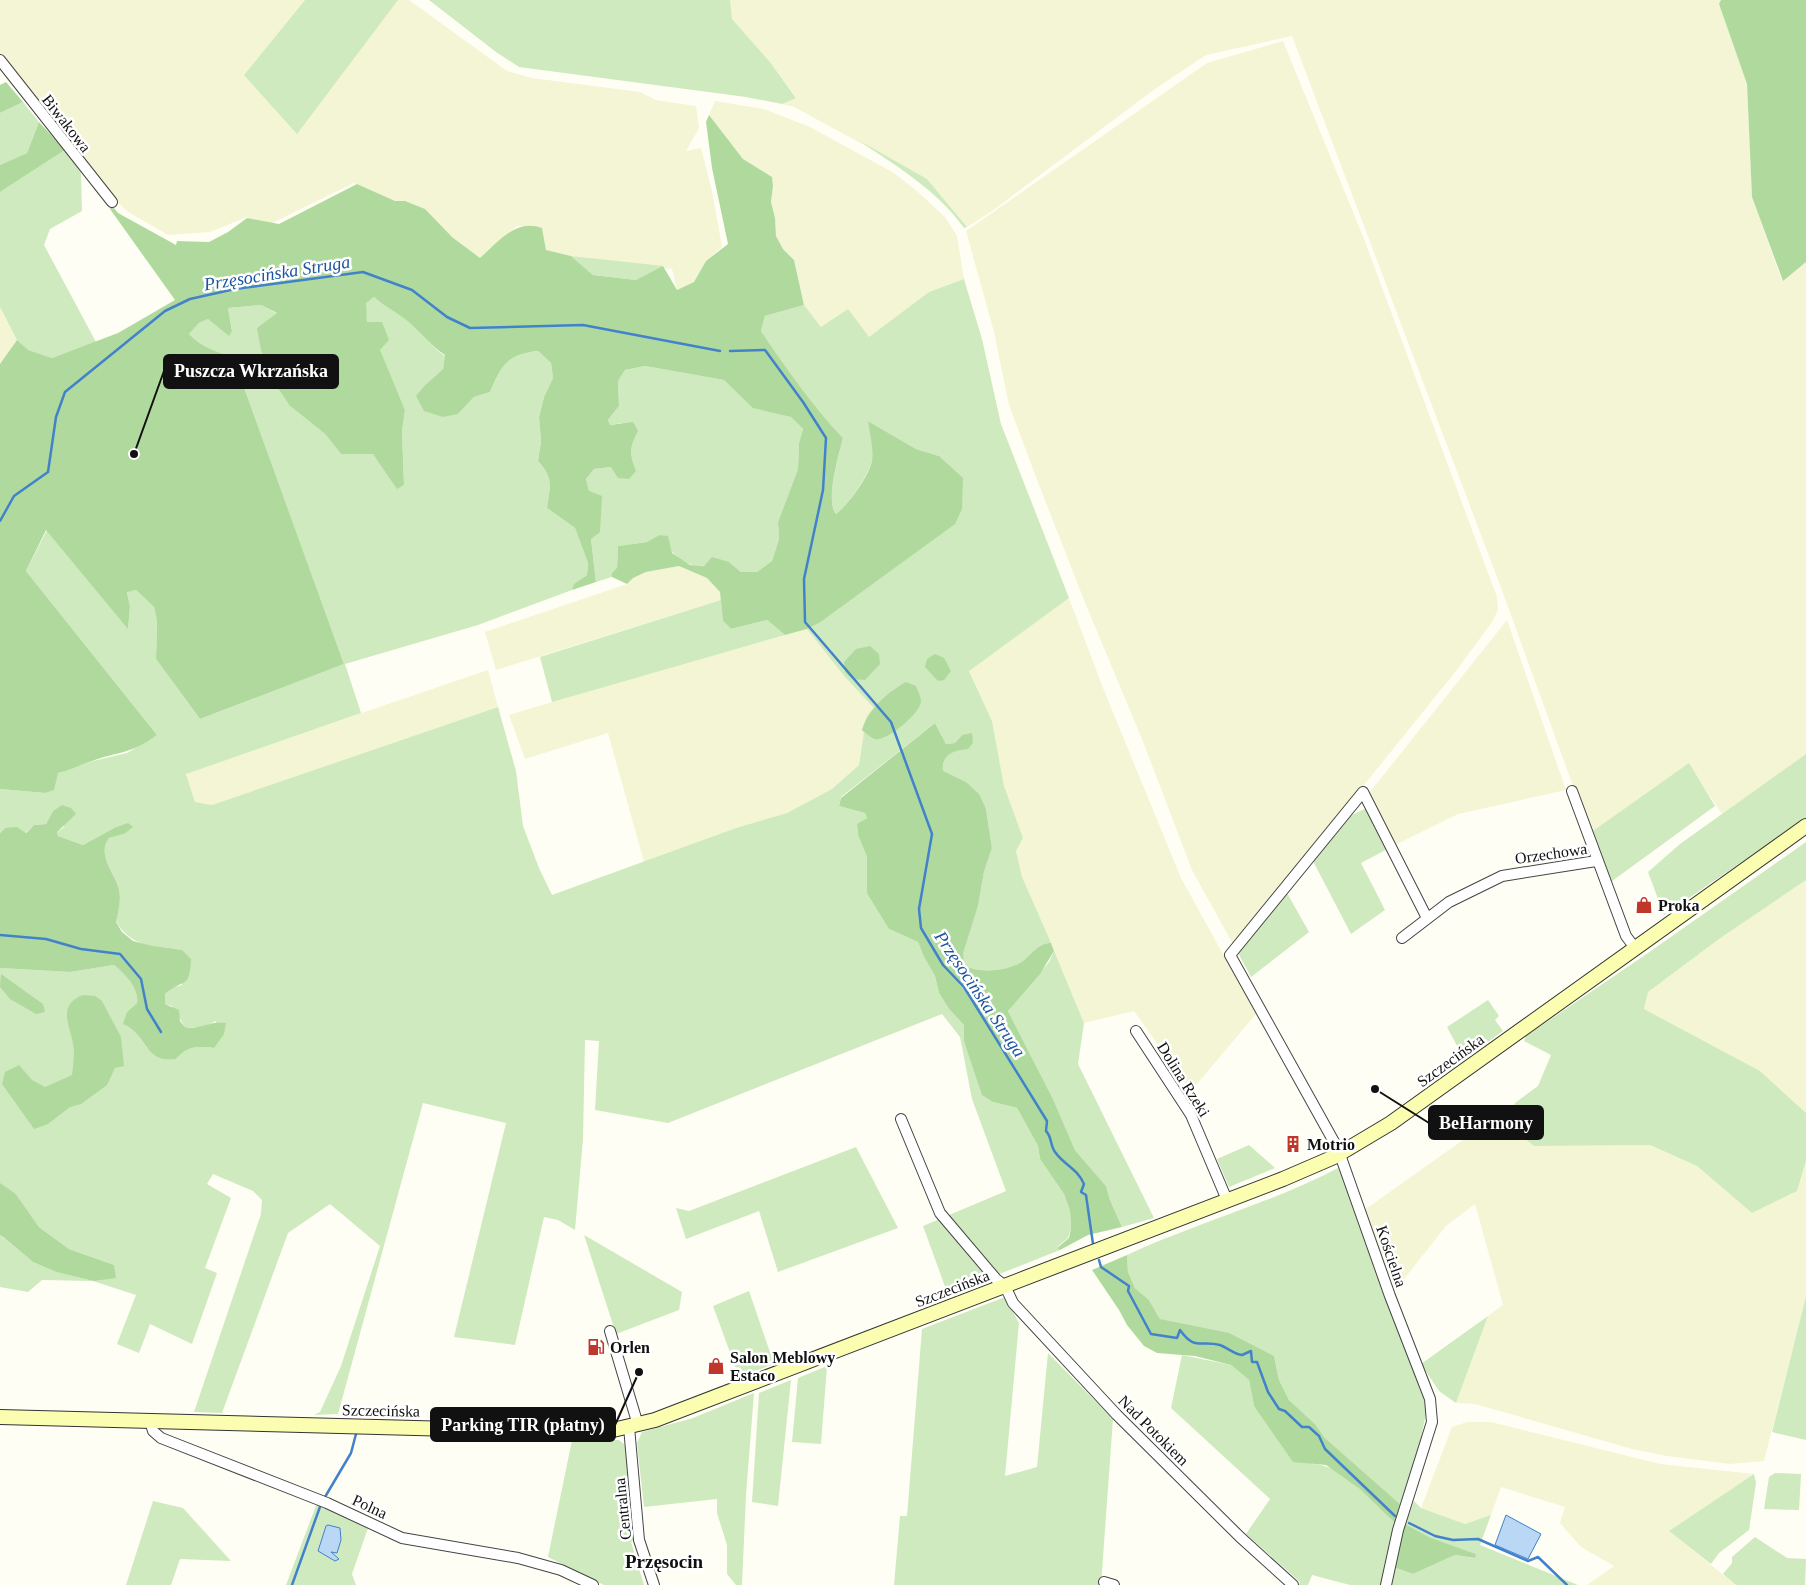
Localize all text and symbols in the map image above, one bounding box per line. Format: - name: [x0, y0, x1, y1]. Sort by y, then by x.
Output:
- street label: Biwakowa: [39, 91, 94, 156]
- water label: Przęsocińska Struga: [202, 252, 351, 295]
- callout: Puszcza Wkrzańska: [164, 355, 338, 388]
- text: Puszcza Wkrzańska: [174, 361, 328, 381]
- street label: Orzechowa: [1514, 840, 1588, 867]
- shop icon: Proka: [1634, 895, 1654, 915]
- place label: Proka: [1658, 897, 1699, 914]
- water label: Przęsocińska Struga: [930, 926, 1030, 1061]
- street label: Szczecińska: [1414, 1031, 1487, 1090]
- street label: Dolina Rzeki: [1154, 1039, 1214, 1120]
- callout: BeHarmony: [1429, 1106, 1543, 1139]
- text: BeHarmony: [1439, 1113, 1533, 1133]
- building icon: Motrio: [1283, 1134, 1303, 1154]
- place label: Motrio: [1307, 1136, 1355, 1153]
- street label: Kościelna: [1373, 1223, 1410, 1289]
- street label: Szczecińska: [913, 1267, 992, 1310]
- fuel station icon: Orlen: [586, 1337, 606, 1357]
- place label: Orlen: [610, 1339, 650, 1356]
- place label: Salon Meblowy Estaco: [730, 1349, 835, 1384]
- shop icon: Salon Meblowy Estaco: [706, 1356, 726, 1376]
- street label: Nad Potokiem: [1115, 1392, 1193, 1469]
- street label: Szczecińska: [342, 1401, 420, 1420]
- callout: Parking TIR (płatny): [431, 1408, 615, 1441]
- text: Parking TIR (płatny): [441, 1415, 605, 1436]
- street label: Centralna: [611, 1477, 634, 1541]
- street label: Polna: [350, 1491, 390, 1522]
- district label: Przęsocin: [625, 1551, 703, 1572]

